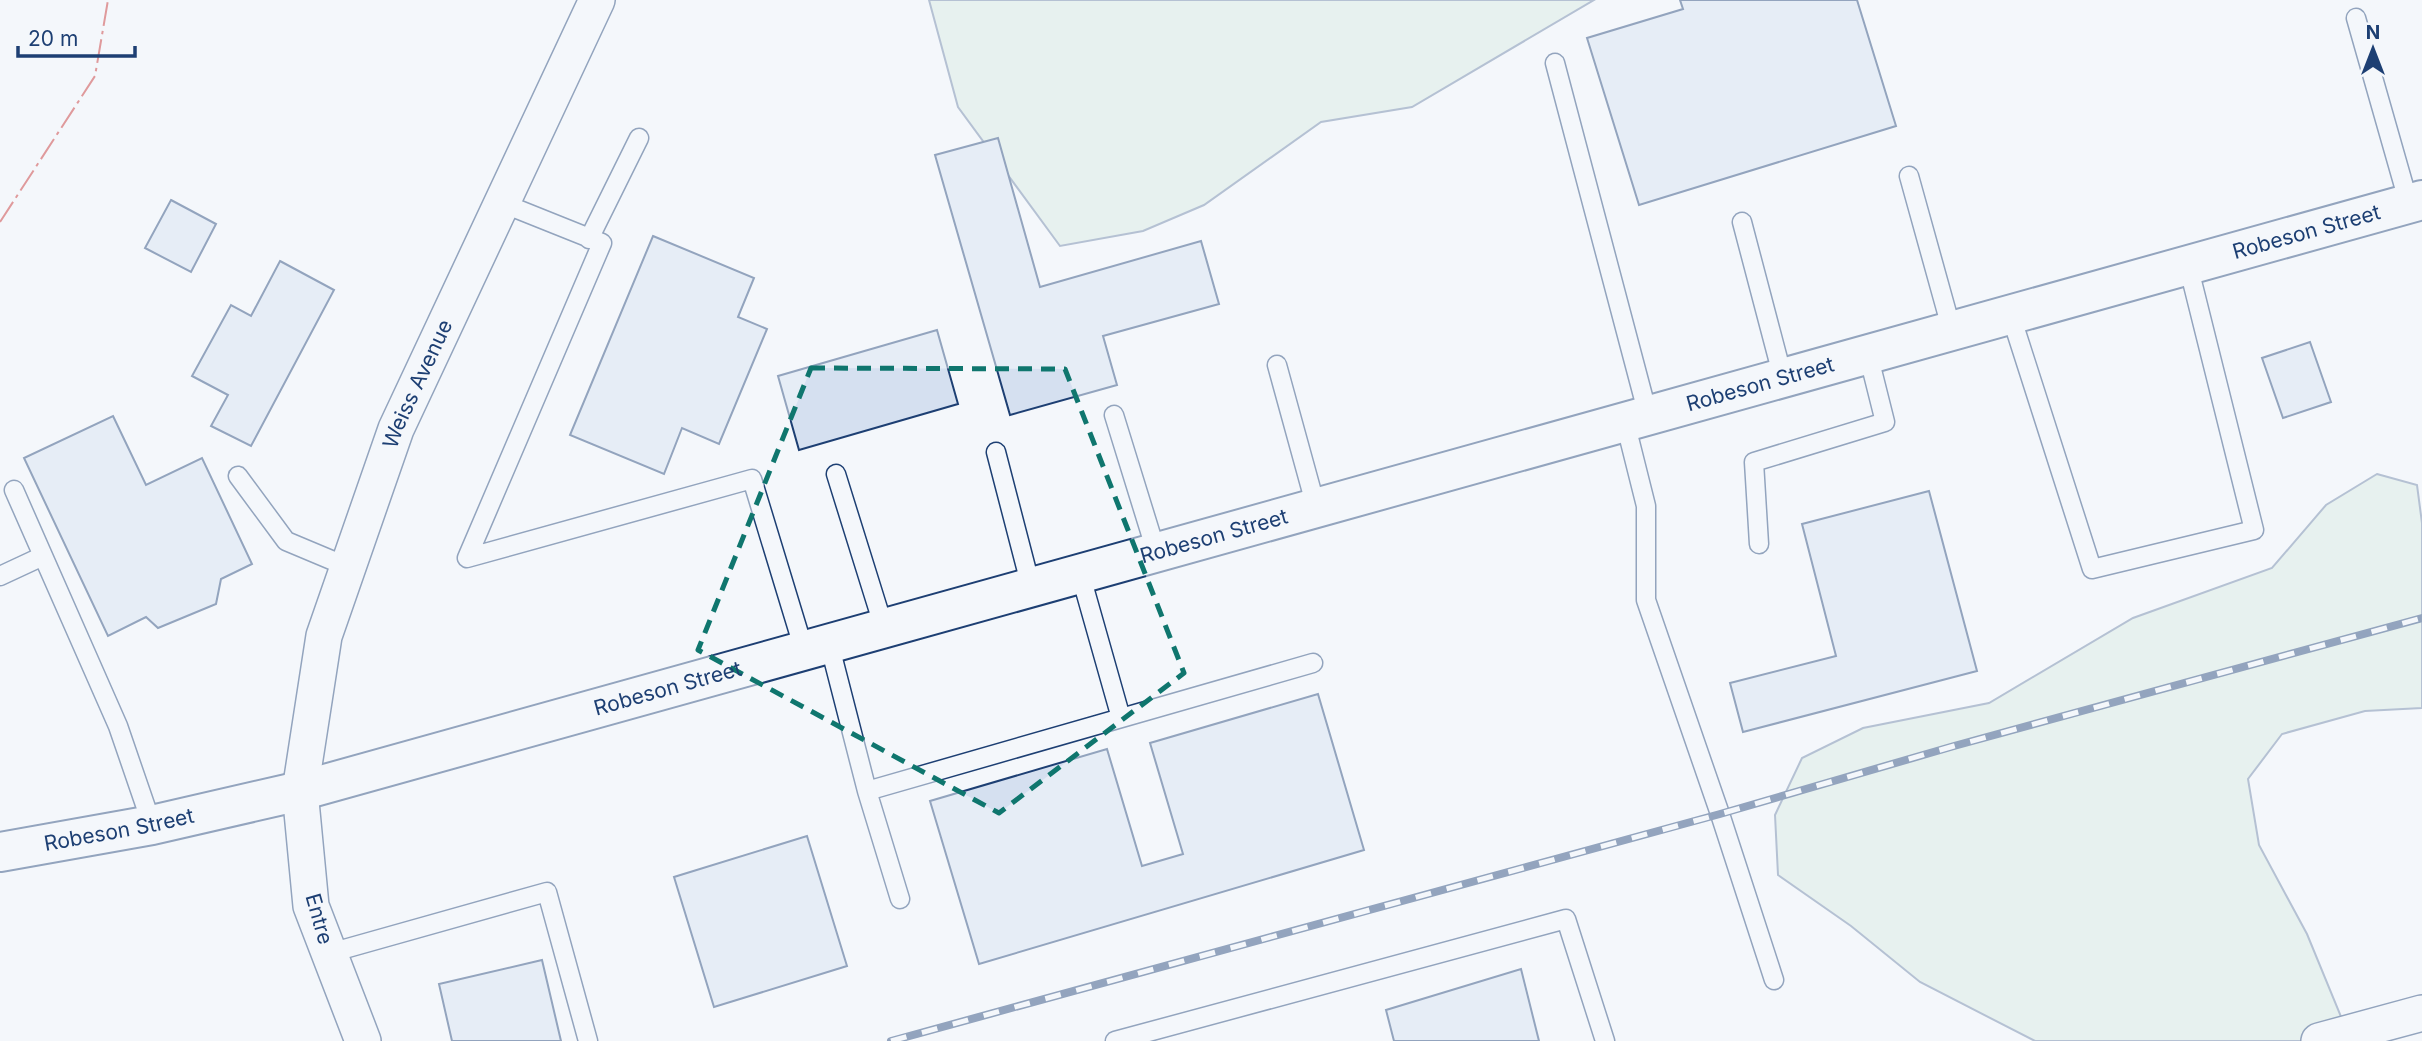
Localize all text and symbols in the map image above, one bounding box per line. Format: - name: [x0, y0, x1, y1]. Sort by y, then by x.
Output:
- scale bar: [18, 14, 135, 58]
- north arrow: [2338, 14, 2408, 84]
- text: N: [2366, 21, 2380, 44]
- text: 20 m: [28, 26, 78, 51]
- street label: Robeson Street: [2230, 199, 2383, 264]
- street label: Weiss Avenue: [377, 316, 457, 452]
- street label: Robeson Street: [1683, 351, 1837, 416]
- street label: Robeson Street: [1137, 503, 1291, 568]
- street label: Robeson Street: [591, 656, 744, 721]
- street label: Robeson Street: [42, 803, 196, 856]
- street label: Entre: [300, 891, 339, 947]

